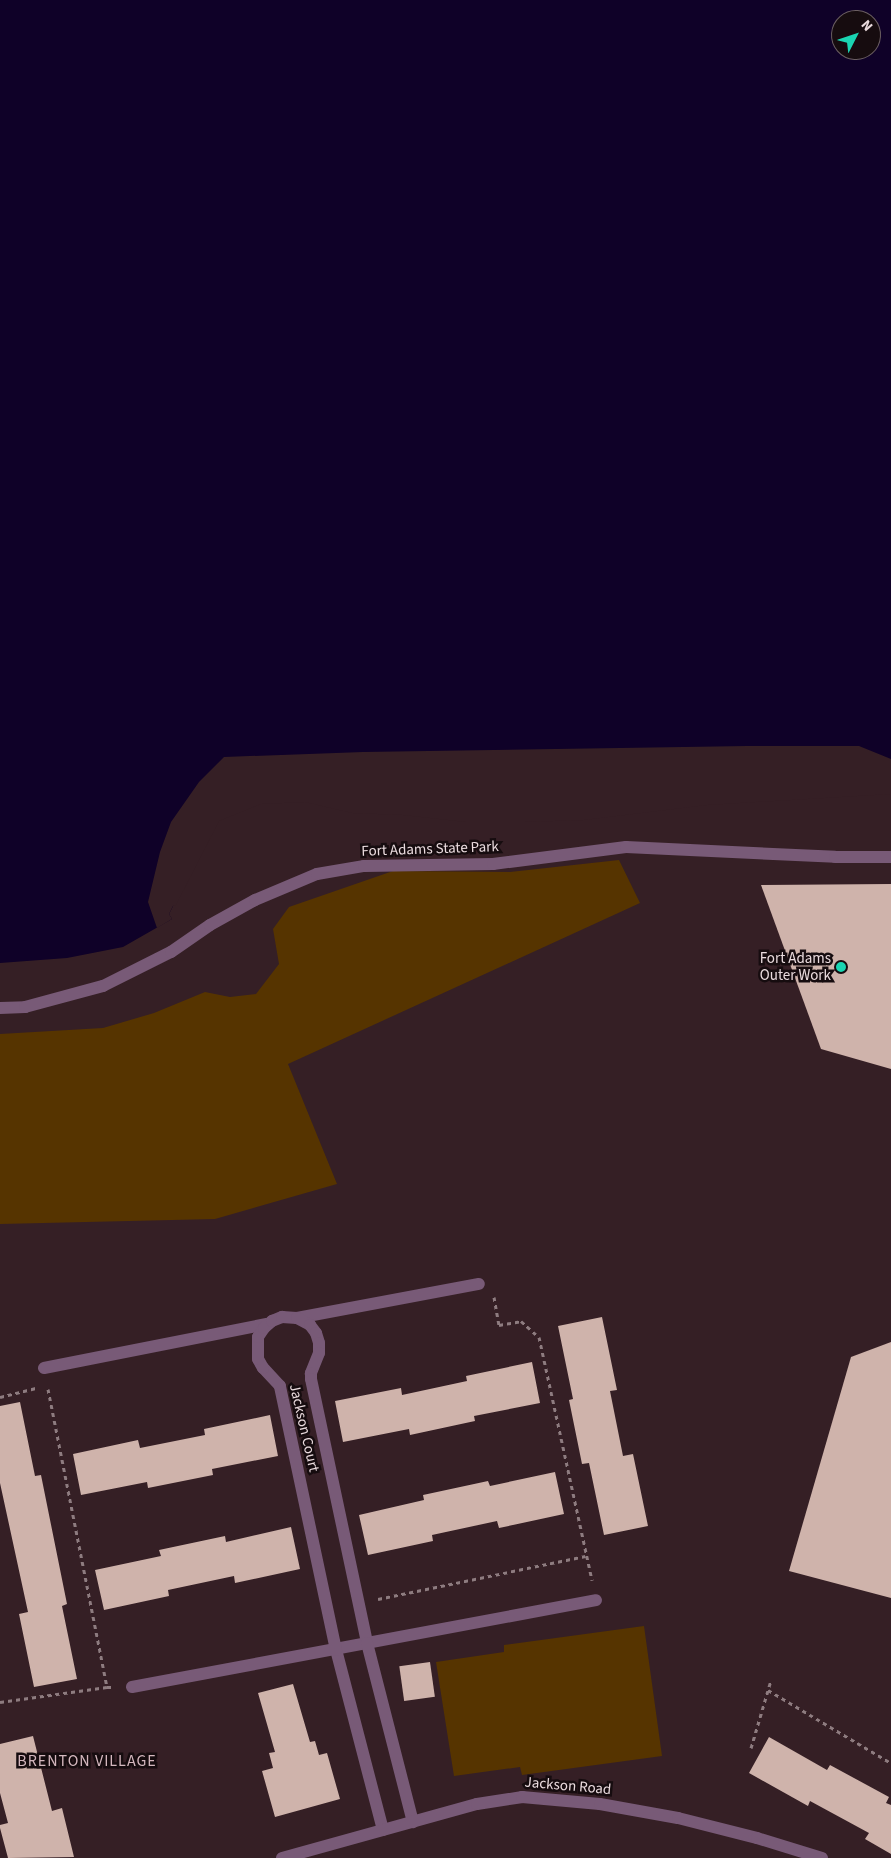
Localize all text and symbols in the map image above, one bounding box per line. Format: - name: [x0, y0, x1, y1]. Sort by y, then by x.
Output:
- north arrow: [831, 10, 881, 60]
- text: N: [856, 16, 877, 36]
- street label: Fort Adams State Park: [361, 838, 499, 860]
- place label: Fort Adams Outer Work: [760, 949, 831, 984]
- marker: Fort Adams Outer Work: [835, 961, 847, 973]
- street label: Jackson Court: [285, 1382, 323, 1474]
- district label: BRENTON VILLAGE: [15, 1751, 159, 1771]
- street label: Jackson Road: [524, 1773, 612, 1799]

